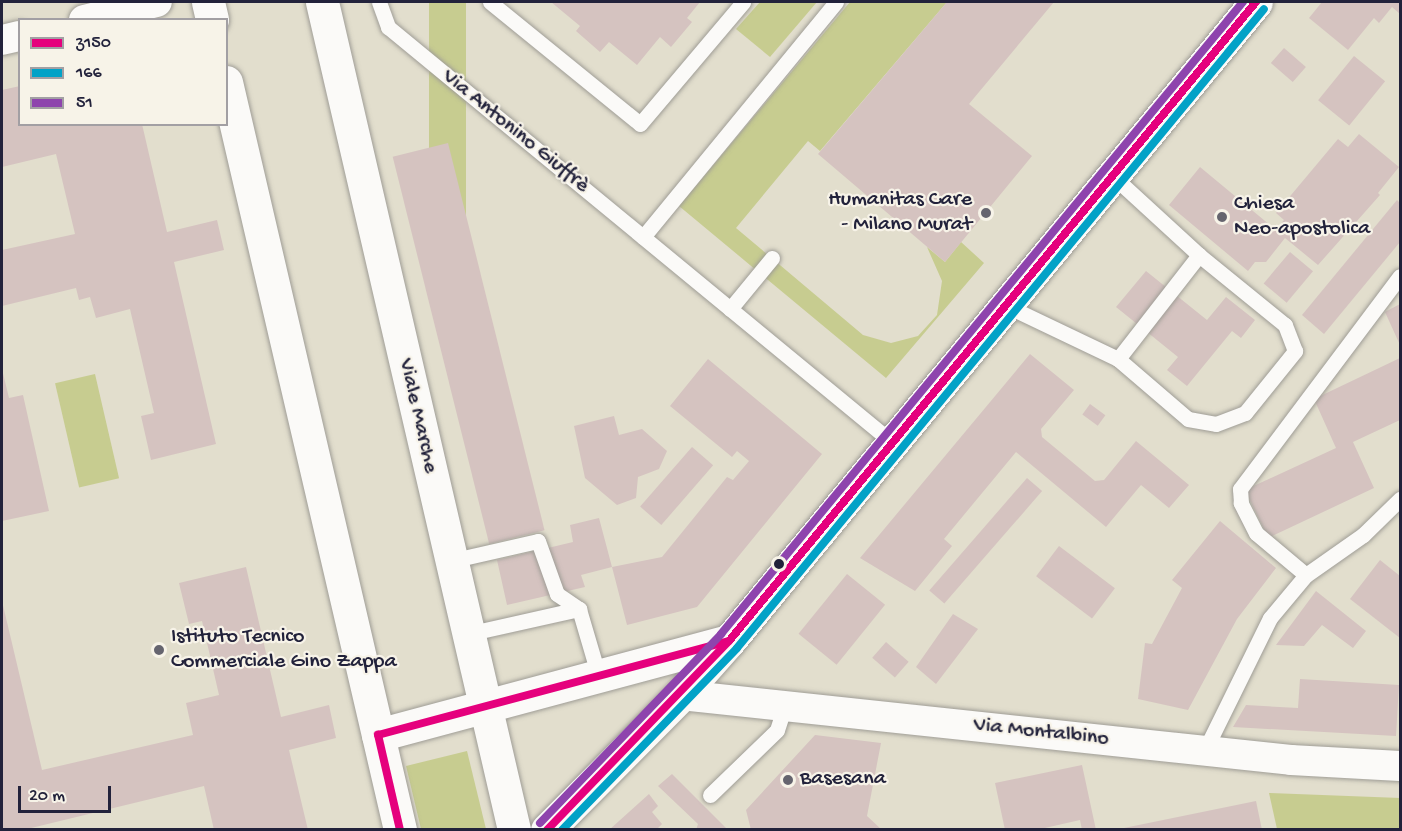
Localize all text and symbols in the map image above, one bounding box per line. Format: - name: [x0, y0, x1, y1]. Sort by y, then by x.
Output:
- legend: [18, 18, 228, 126]
- text: z150: [76, 33, 111, 54]
- text: 166: [76, 63, 102, 84]
- street label: Via Antonino Giuffrè: [436, 64, 594, 200]
- text: 51: [76, 93, 93, 114]
- place label: Humanitas Care - Milano Murat: [828, 187, 972, 238]
- place label: Chiesa Neo-apostolica: [1234, 191, 1370, 242]
- marker: Humanitas Care - Milano Murat: [977, 204, 995, 222]
- marker: Chiesa Neo-apostolica: [1215, 210, 1229, 224]
- street label: Viale Marche: [391, 356, 443, 476]
- unlabelled marker: [773, 558, 785, 570]
- place label: Istituto Tecnico Commerciale Gino Zappa: [171, 624, 397, 676]
- marker: Istituto Tecnico Commerciale Gino Zappa: [152, 643, 166, 657]
- street label: Via Montalbino: [972, 713, 1110, 753]
- place label: Basesana: [800, 767, 886, 793]
- marker: Basesana: [781, 773, 795, 787]
- scale bar: [21, 774, 114, 812]
- text: 20 m: [29, 786, 65, 807]

